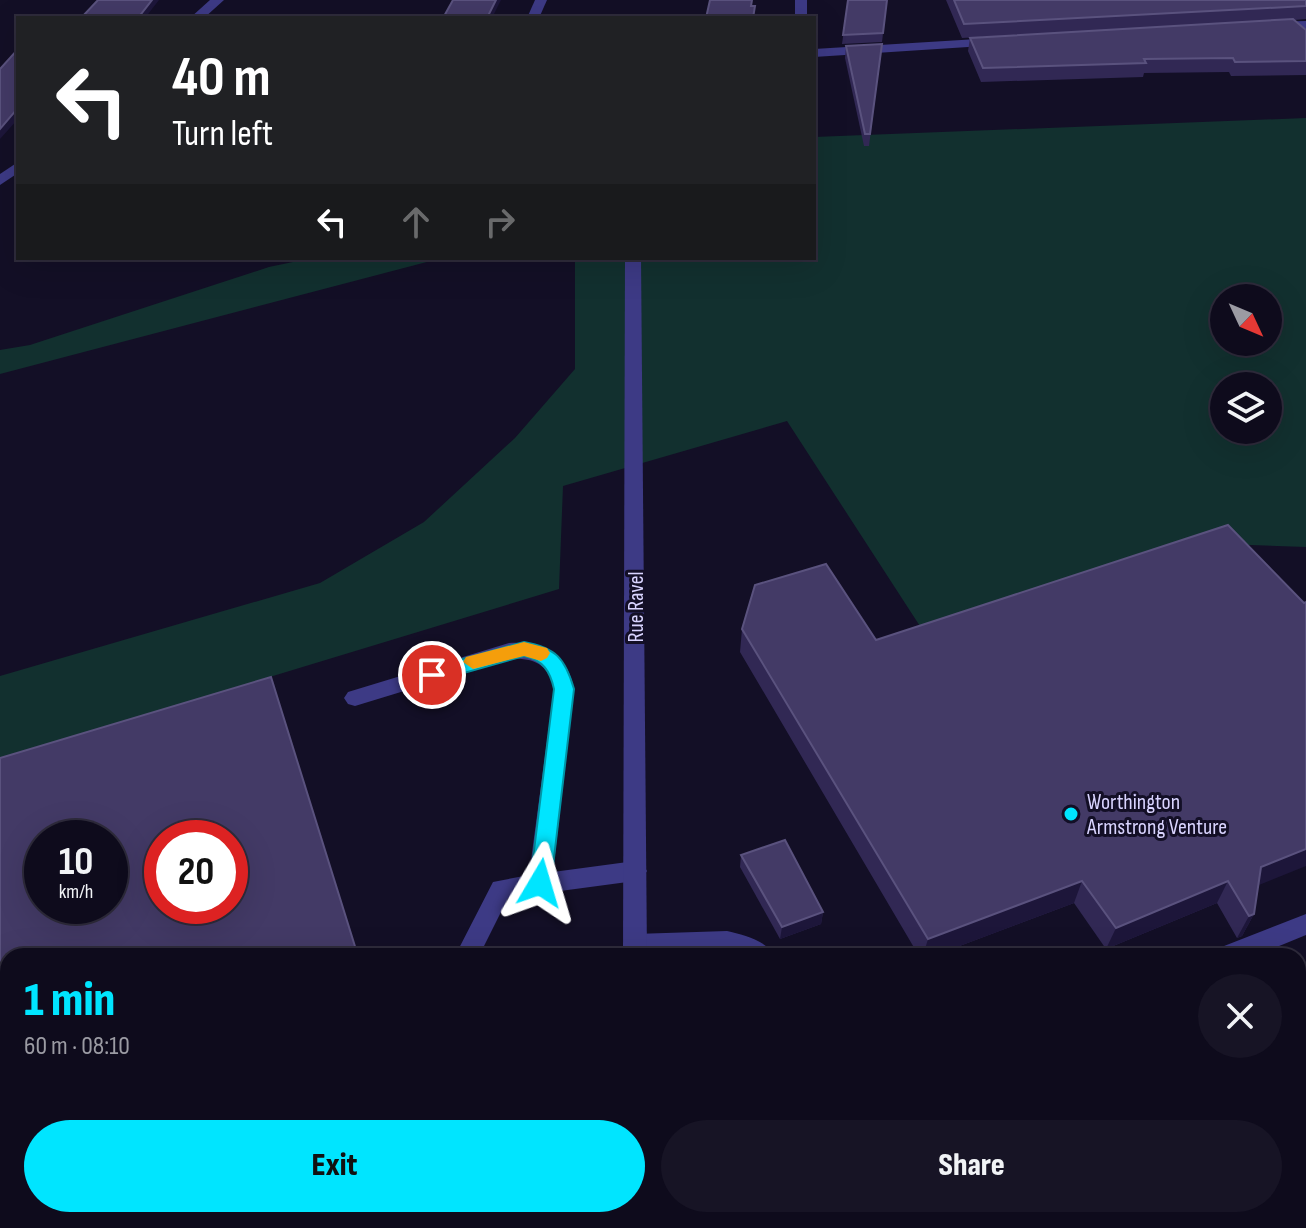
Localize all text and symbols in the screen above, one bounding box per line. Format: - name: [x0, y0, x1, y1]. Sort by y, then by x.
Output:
- text: 40 m: [172, 45, 271, 112]
- icon: left: [40, 48, 144, 152]
- text: Turn left: [172, 113, 273, 156]
- icon: left: [310, 200, 354, 244]
- icon: ahead: [394, 200, 438, 244]
- icon: right: [478, 200, 522, 244]
- north arrow: [1210, 284, 1282, 356]
- map controls: [1210, 284, 1282, 444]
- button: layers: [1210, 372, 1282, 444]
- street label: Rue Ravel: [623, 571, 650, 643]
- pin: [398, 641, 466, 709]
- icon: arrive: [410, 653, 454, 697]
- place label: Worthington Armstrong Venture: [1086, 789, 1227, 841]
- marker: Worthington Armstrong Venture: [1062, 805, 1080, 823]
- speed limit sign: 20: [144, 820, 248, 924]
- text: 10: [59, 838, 93, 886]
- position arrow: [498, 841, 582, 925]
- text: km/h: [59, 880, 93, 904]
- text: 1 min: [24, 972, 115, 1029]
- button: close: [1198, 974, 1282, 1058]
- text: 60 m · 08:10: [24, 1031, 130, 1062]
- button: Exit: [24, 1120, 645, 1212]
- button: Share: [661, 1120, 1282, 1212]

